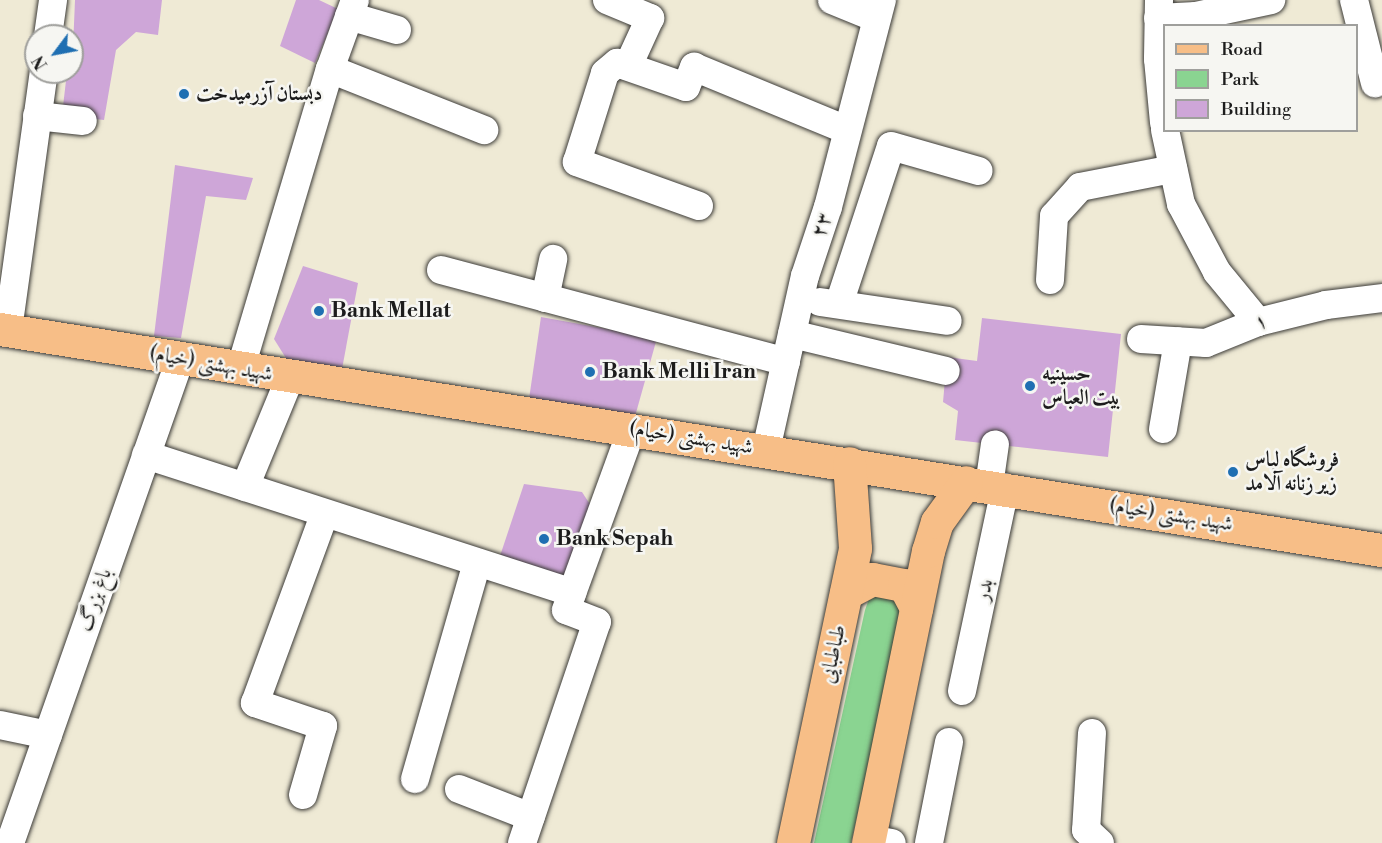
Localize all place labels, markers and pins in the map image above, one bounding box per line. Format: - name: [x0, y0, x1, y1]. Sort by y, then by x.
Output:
- place label: دبستان آزرمیدخت: [196, 81, 322, 107]
- marker: دبستان آزرمیدخت: [177, 87, 191, 101]
- place label: Bank Mellat: [331, 298, 451, 324]
- marker: Bank Mellat: [312, 304, 326, 318]
- place label: Bank Melli Iran: [602, 359, 756, 385]
- place label: حسینیه بیت العباس: [1042, 361, 1121, 411]
- marker: Bank Melli Iran: [583, 365, 597, 379]
- marker: حسینیه بیت العباس: [1023, 379, 1037, 393]
- place label: فروشگاه لباس زیر زنانه آلامد: [1245, 447, 1339, 497]
- marker: فروشگاه لباس زیر زنانه آلامد: [1226, 465, 1240, 479]
- place label: Bank Sepah: [556, 526, 673, 552]
- marker: Bank Sepah: [537, 532, 551, 546]

